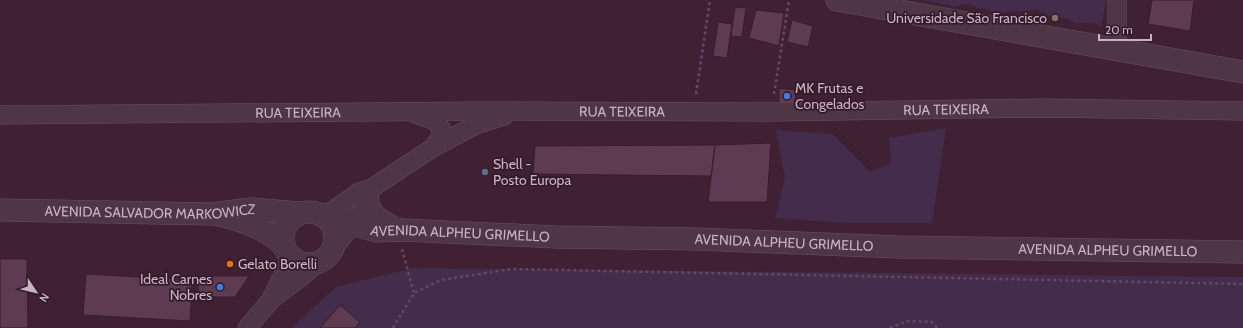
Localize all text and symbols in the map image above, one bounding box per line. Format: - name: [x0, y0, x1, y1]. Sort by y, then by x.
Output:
- place label: Universidade São Francisco: [886, 9, 1047, 27]
- marker: Universidade São Francisco: [1050, 13, 1060, 23]
- scale bar: [1099, 16, 1151, 42]
- text: 20 m: [1105, 22, 1133, 37]
- place label: MK Frutas e Congelados: [795, 79, 865, 113]
- marker: MK Frutas e Congelados: [782, 91, 792, 101]
- street label: RUA TEIXEIRA: [903, 100, 989, 119]
- street label: RUA TEIXEIRA: [579, 102, 665, 121]
- street label: RUA TEIXEIRA: [255, 103, 341, 122]
- place label: Shell - Posto Europa: [493, 155, 571, 189]
- marker: Shell - Posto Europa: [480, 167, 490, 177]
- street label: AVENIDA SALVADOR MARKOWICZ: [44, 200, 256, 223]
- street label: AVENIDA ALPHEU GRIMELLO: [369, 221, 550, 246]
- street label: AVENIDA ALPHEU GRIMELLO: [694, 230, 874, 255]
- street label: AVENIDA ALPHEU GRIMELLO: [1018, 240, 1198, 260]
- place label: Gelato Borelli: [238, 255, 317, 273]
- marker: Gelato Borelli: [225, 259, 235, 269]
- place label: Ideal Carnes Nobres: [140, 270, 212, 304]
- north arrow: [16, 272, 56, 312]
- marker: Ideal Carnes Nobres: [215, 282, 225, 292]
- text: N: [36, 291, 52, 305]

